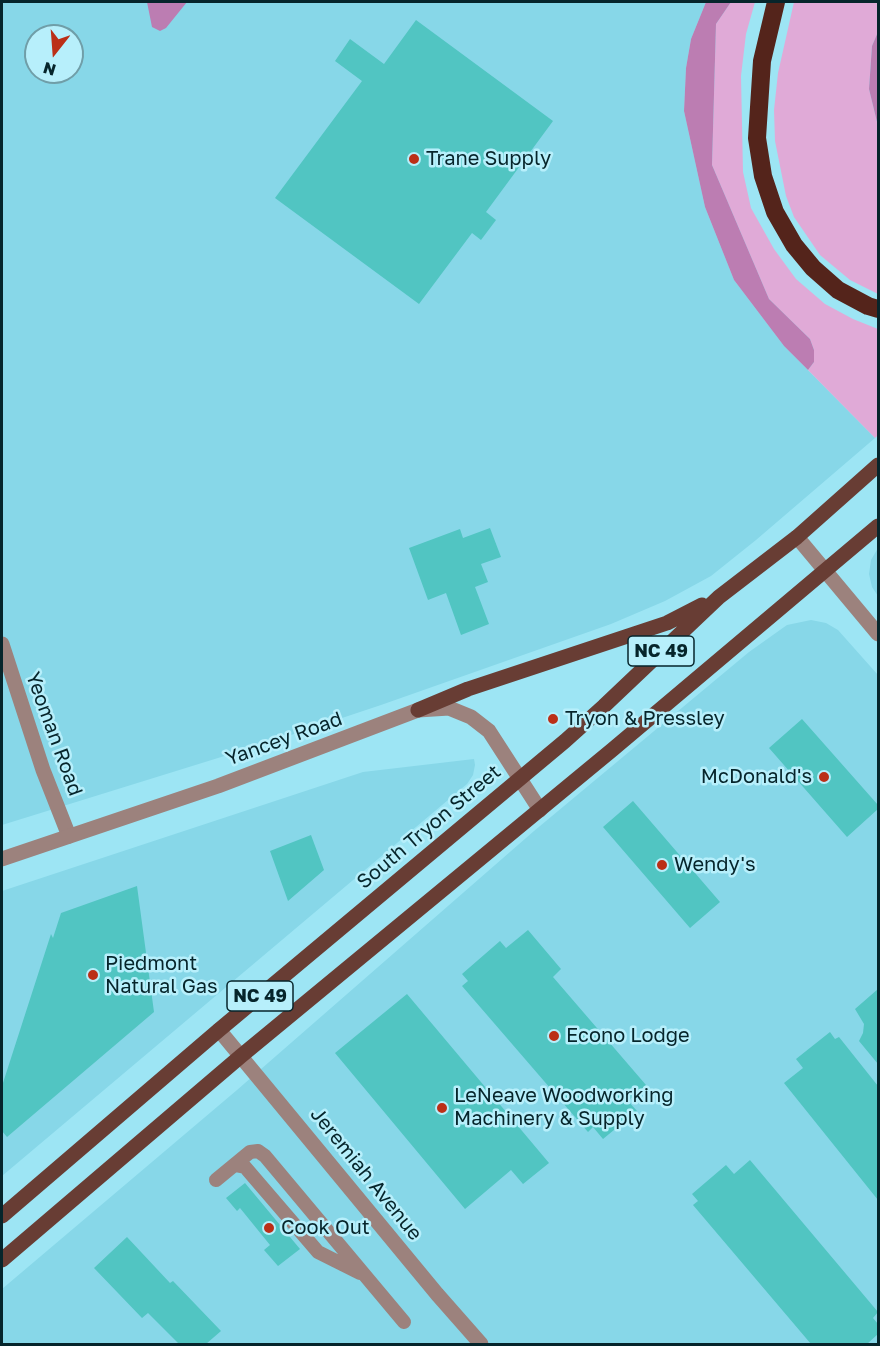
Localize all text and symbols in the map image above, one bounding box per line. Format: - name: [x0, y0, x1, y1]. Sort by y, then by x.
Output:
- north arrow: [24, 24, 84, 84]
- text: N: [41, 58, 58, 81]
- place label: Trane Supply: [426, 147, 551, 171]
- marker: Trane Supply: [407, 152, 421, 166]
- road number: NC 49: [628, 636, 694, 666]
- street label: Yeoman Road: [20, 669, 88, 799]
- street label: Yancey Road: [223, 707, 345, 771]
- place label: Tryon & Pressley: [565, 707, 725, 731]
- marker: Tryon & Pressley: [546, 712, 560, 726]
- street label: South Tryon Street: [352, 760, 506, 894]
- place label: McDonald's: [701, 765, 812, 789]
- marker: McDonald's: [817, 770, 831, 784]
- place label: Wendy's: [674, 853, 756, 877]
- marker: Wendy's: [655, 858, 669, 872]
- place label: Piedmont Natural Gas: [105, 952, 218, 999]
- marker: Piedmont Natural Gas: [86, 968, 100, 982]
- road number: NC 49: [227, 981, 293, 1011]
- place label: Econo Lodge: [566, 1024, 690, 1048]
- marker: Econo Lodge: [547, 1029, 561, 1043]
- place label: LeNeave Woodworking Machinery & Supply: [454, 1084, 674, 1131]
- marker: LeNeave Woodworking Machinery & Supply: [435, 1101, 449, 1115]
- street label: Jeremiah Avenue: [305, 1103, 427, 1245]
- place label: Cook Out: [281, 1216, 370, 1240]
- marker: Cook Out: [262, 1221, 276, 1235]

